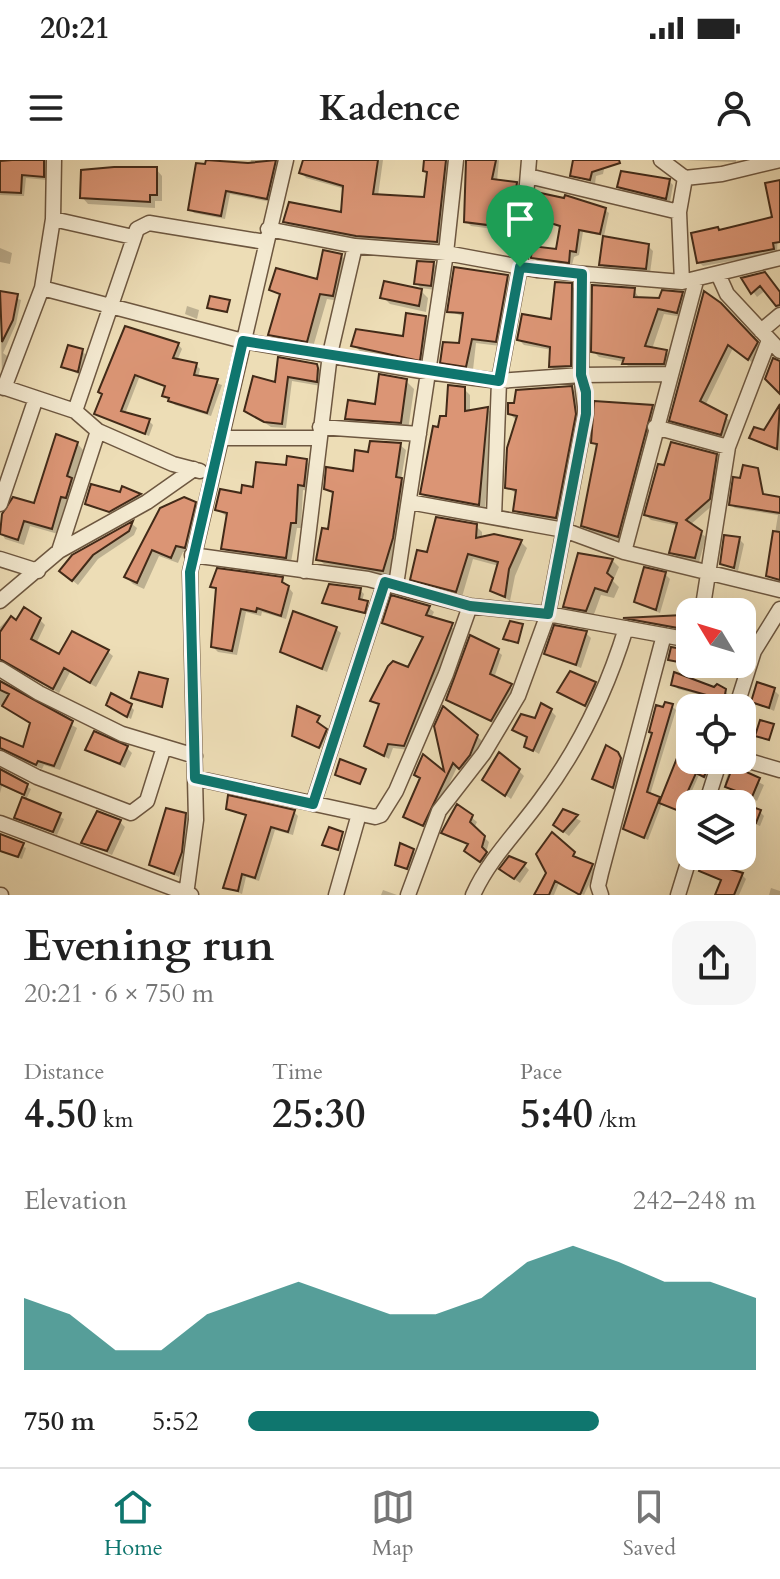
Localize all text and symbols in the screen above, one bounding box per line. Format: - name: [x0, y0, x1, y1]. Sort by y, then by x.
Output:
- text: 20:21: [40, 8, 110, 49]
- text: Kadence: [319, 84, 461, 133]
- icon: menu: [24, 86, 68, 130]
- icon: person: [712, 86, 756, 130]
- pin: [486, 185, 554, 267]
- icon: arrive: [498, 197, 542, 241]
- north arrow: [676, 598, 756, 678]
- map controls: [676, 598, 756, 870]
- button: locate: [676, 694, 756, 774]
- button: layers: [676, 790, 756, 870]
- text: Evening run: [24, 916, 274, 976]
- button: share: [672, 921, 756, 1005]
- text: 20:21 · 6 × 750 m: [24, 976, 214, 1011]
- text: Distance: [24, 1057, 104, 1087]
- text: Time: [272, 1057, 323, 1087]
- text: Pace: [520, 1057, 563, 1087]
- text: 4.50: [24, 1087, 97, 1142]
- text: 25:30: [272, 1087, 366, 1142]
- text: 5:40: [520, 1087, 593, 1142]
- text: km: [97, 1105, 133, 1135]
- text: /km: [593, 1105, 637, 1135]
- text: Elevation: [24, 1183, 127, 1218]
- text: 242–248 m: [633, 1183, 756, 1218]
- text: 750 m: [24, 1404, 95, 1439]
- text: 5:52: [152, 1404, 199, 1439]
- tab: Home: [104, 1485, 163, 1563]
- tab: Map: [371, 1485, 415, 1563]
- tab: Saved: [623, 1485, 676, 1563]

